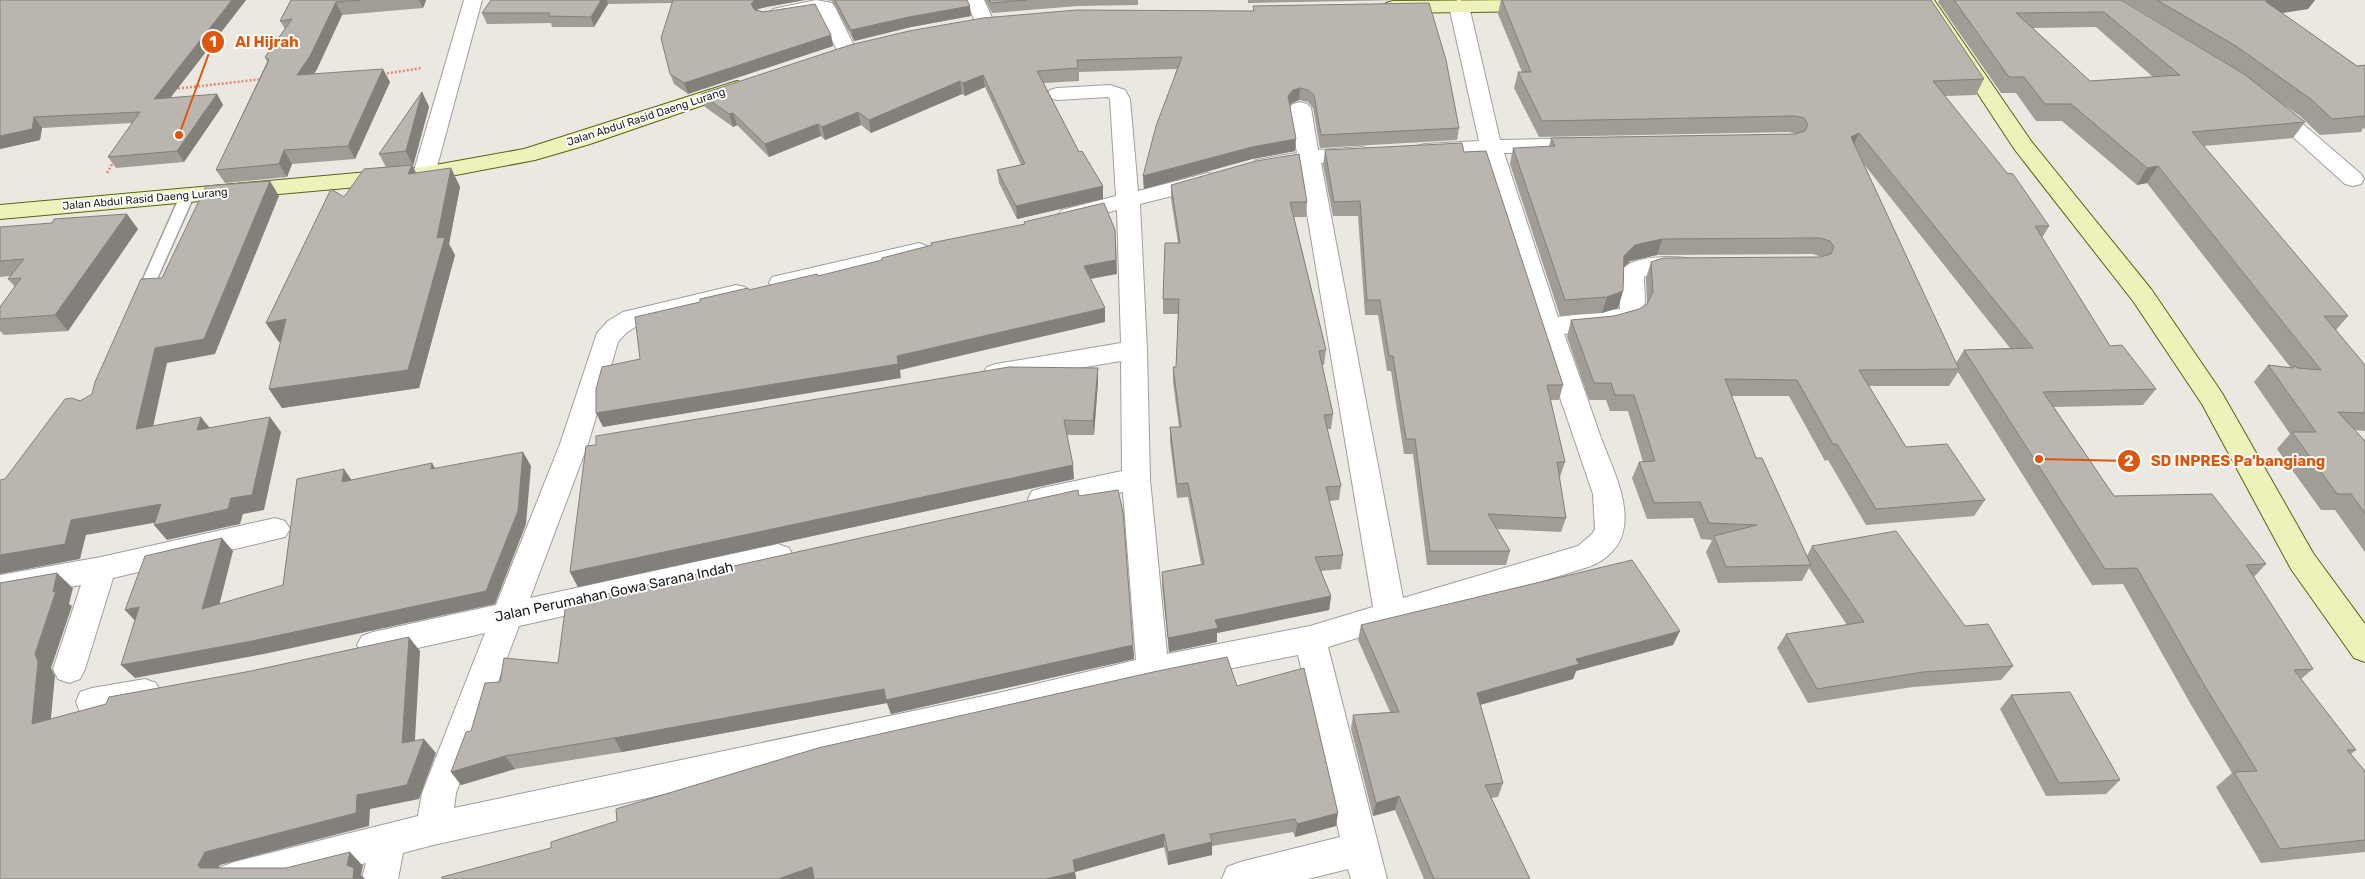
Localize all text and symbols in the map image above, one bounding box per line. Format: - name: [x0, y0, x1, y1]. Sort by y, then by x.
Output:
- callout: Al Hijrah: [200, 27, 309, 57]
- text: 1: [209, 33, 217, 51]
- text: Al Hijrah: [235, 33, 299, 51]
- street label: Jalan Abdul Rasid Daeng Lurang: [565, 85, 727, 149]
- street label: Jalan Abdul Rasid Daeng Lurang: [62, 185, 228, 213]
- callout: SD INPRES Pa'bangiang: [2116, 446, 2336, 476]
- text: 2: [2124, 452, 2134, 470]
- text: SD INPRES Pa'bangiang: [2151, 452, 2325, 470]
- street label: Jalan Perumahan Gowa Sarana Indah: [493, 558, 735, 626]

